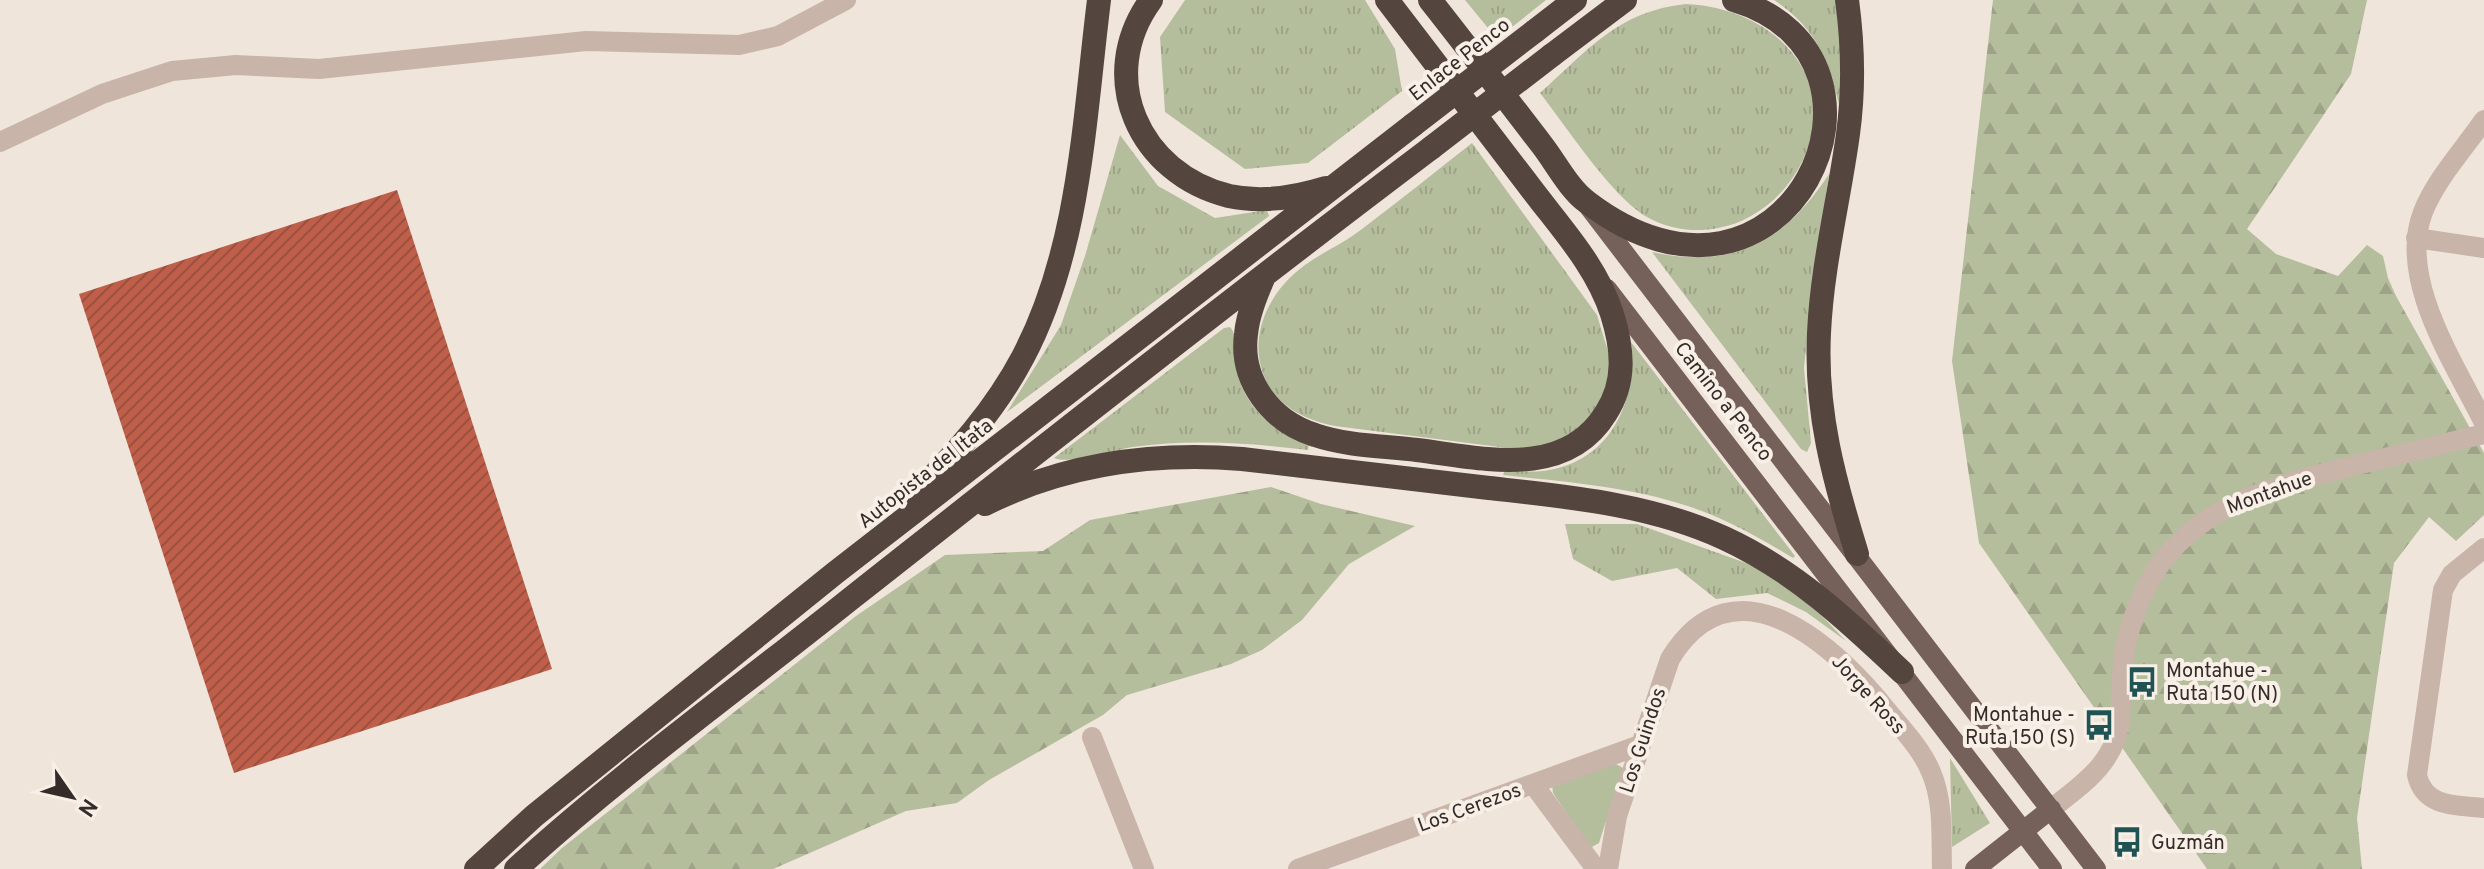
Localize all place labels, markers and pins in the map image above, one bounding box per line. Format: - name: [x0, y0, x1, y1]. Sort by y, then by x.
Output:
- place label: Montahue - Ruta 150 (N): [2166, 659, 2278, 708]
- bus stop icon: Montahue - Ruta 150 (N): [2125, 665, 2159, 699]
- place label: Montahue - Ruta 150 (S): [1965, 703, 2075, 752]
- bus stop icon: Montahue - Ruta 150 (S): [2082, 708, 2116, 742]
- bus stop icon: Guzmán: [2110, 825, 2144, 859]
- place label: Guzmán: [2151, 831, 2225, 857]

